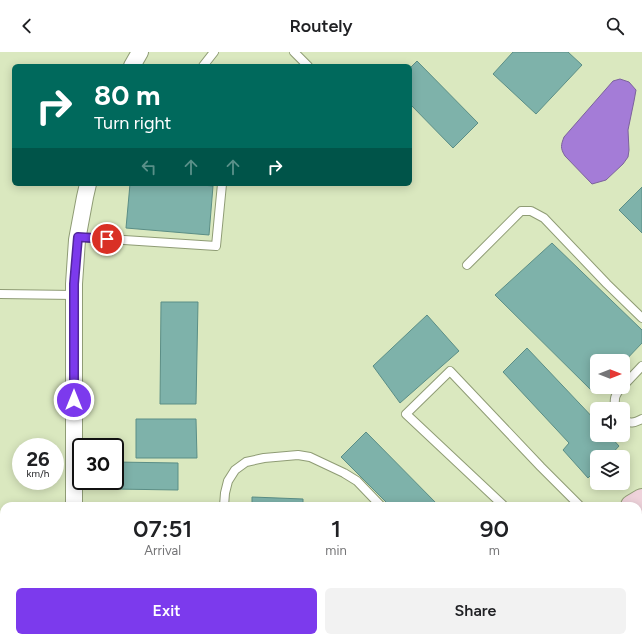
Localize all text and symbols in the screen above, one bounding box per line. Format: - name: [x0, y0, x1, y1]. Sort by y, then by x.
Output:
- icon: back: [16, 15, 38, 37]
- text: Routely: [289, 15, 353, 37]
- icon: search: [604, 15, 626, 37]
- text: 80 m: [94, 78, 160, 112]
- icon: right: [28, 80, 80, 132]
- text: Turn right: [94, 112, 171, 134]
- icon: left: [138, 156, 160, 178]
- icon: ahead: [180, 156, 202, 178]
- icon: ahead: [222, 156, 244, 178]
- icon: right: [264, 156, 286, 178]
- pin: [90, 222, 124, 256]
- icon: arrive: [96, 228, 118, 250]
- north arrow: [590, 354, 630, 394]
- map controls: [590, 354, 630, 490]
- position arrow: [53, 379, 95, 421]
- button: sound: [590, 402, 630, 442]
- speed limit sign: 30: [72, 438, 124, 490]
- text: 26: [26, 447, 50, 471]
- button: layers: [590, 450, 630, 490]
- text: km/h: [27, 467, 49, 480]
- text: 07:51: [133, 514, 192, 543]
- text: 1: [331, 514, 341, 543]
- text: 90: [480, 514, 509, 543]
- text: Arrival: [144, 543, 181, 558]
- text: min: [325, 543, 347, 558]
- text: m: [489, 543, 500, 558]
- button: Exit: [16, 588, 317, 634]
- button: Share: [325, 588, 626, 634]

